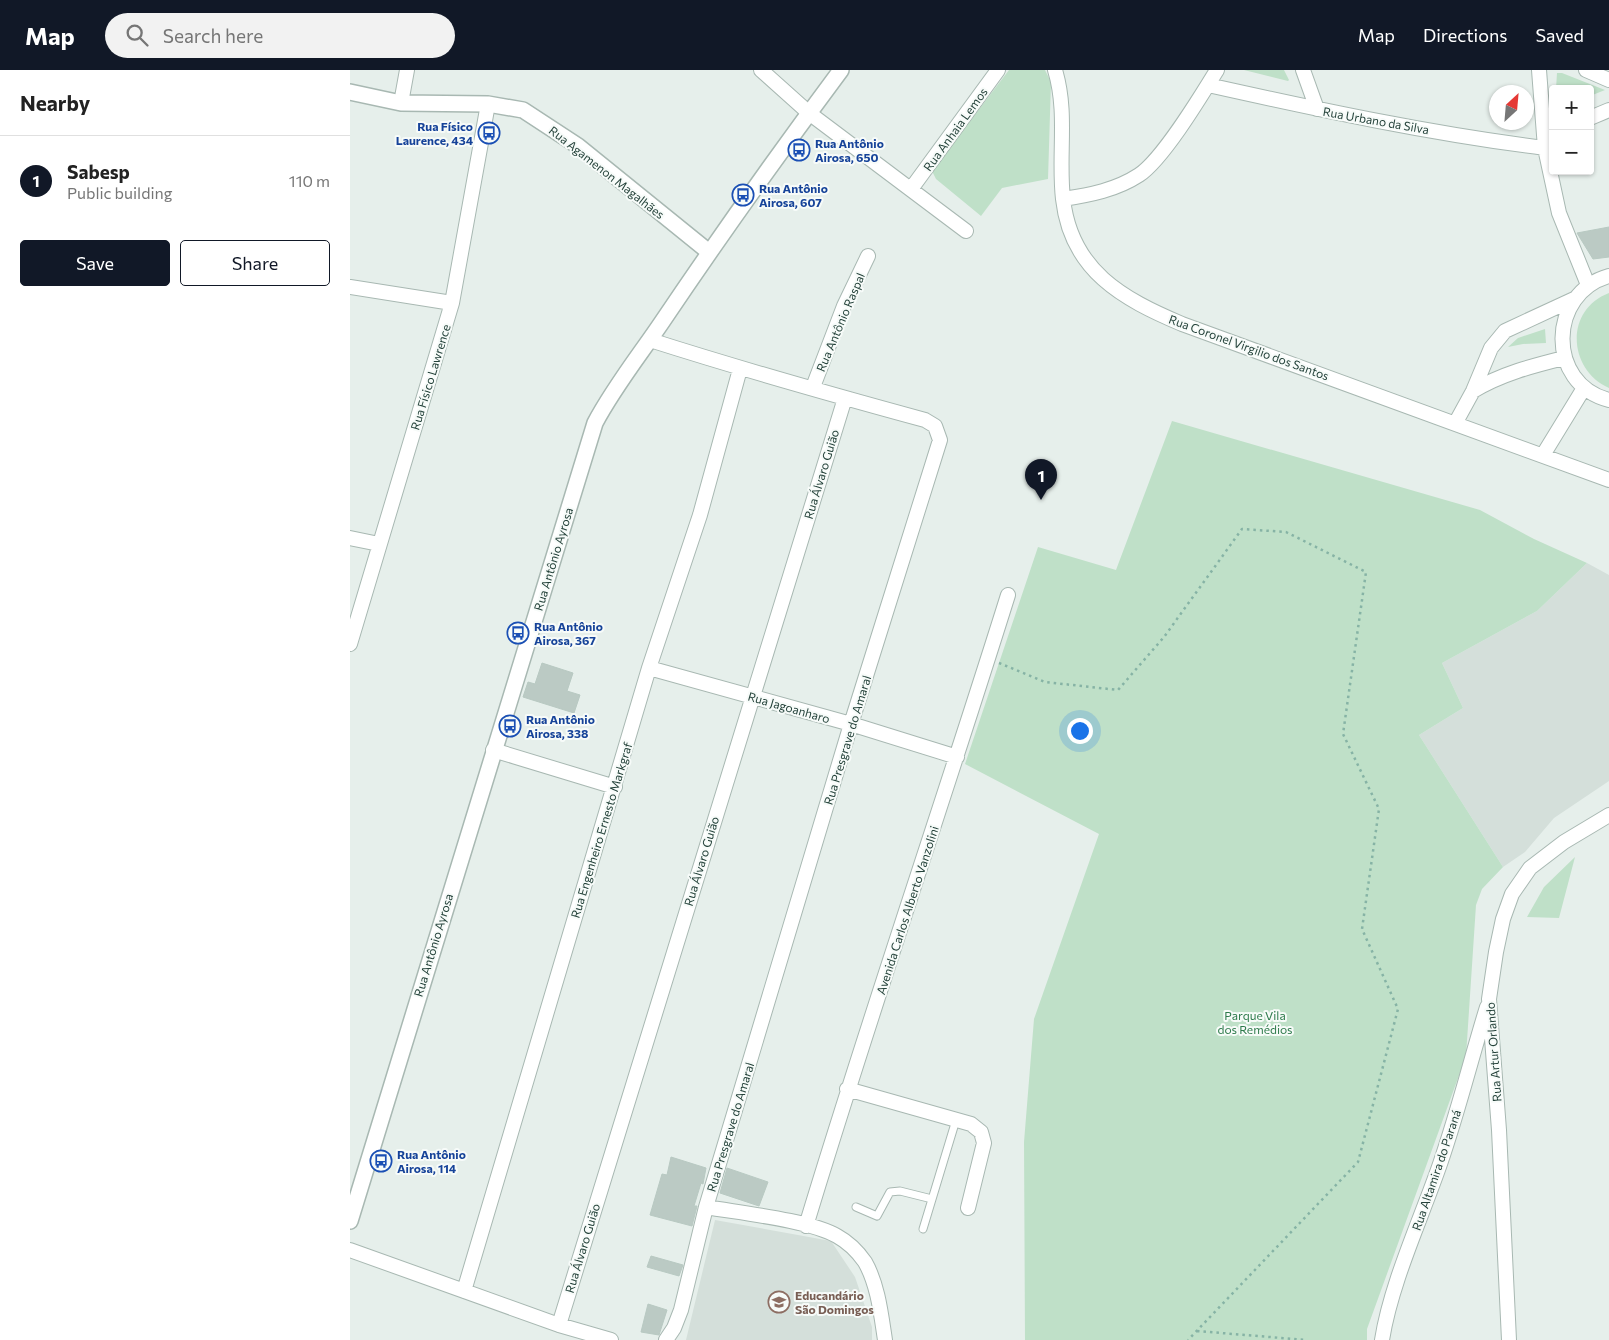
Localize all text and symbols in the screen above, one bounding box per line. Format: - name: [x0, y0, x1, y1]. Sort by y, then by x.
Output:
- search box: [105, 13, 455, 58]
- text: Map: [25, 21, 75, 50]
- icon: search: [123, 21, 151, 49]
- text: Search here: [163, 24, 263, 47]
- text: Map: [1358, 24, 1395, 46]
- text: Directions: [1423, 24, 1507, 46]
- text: Saved: [1535, 24, 1584, 46]
- street label: Rua Anhaia Lemos: [920, 85, 990, 173]
- north arrow: [1489, 85, 1534, 130]
- map controls: [1549, 85, 1594, 175]
- button: +: [1549, 85, 1594, 130]
- text: Nearby: [20, 90, 90, 115]
- street label: Rua Urbano da Silva: [1322, 104, 1430, 136]
- place label: Rua Físico Laurence, 434: [396, 119, 474, 147]
- bus stop icon: Rua Físico Laurence, 434: [477, 121, 501, 145]
- street label: Rua Agamenon Magalhães: [547, 123, 667, 221]
- button: −: [1549, 130, 1594, 175]
- place label: Rua Antônio Airosa, 650: [815, 136, 884, 164]
- bus stop icon: Rua Antônio Airosa, 650: [787, 138, 811, 162]
- text: Sabesp: [67, 160, 130, 183]
- text: 1: [32, 171, 40, 190]
- text: 110 m: [289, 171, 330, 190]
- place label: Rua Antônio Airosa, 607: [759, 181, 828, 209]
- text: Public building: [67, 183, 172, 202]
- bus stop icon: Rua Antônio Airosa, 607: [731, 183, 755, 207]
- button: Save: [20, 240, 170, 286]
- button: Share: [180, 240, 330, 286]
- street label: Rua Antônio Raspal: [813, 270, 867, 374]
- street label: Rua Coronel Virgilio dos Santos: [1167, 311, 1331, 383]
- street label: Rua Físico Lawrence: [407, 322, 453, 432]
- street label: Rua Álvaro Guião: [801, 428, 841, 520]
- pin: 1: [1025, 459, 1057, 500]
- street label: Rua Antônio Ayrosa: [531, 506, 575, 612]
- place label: Rua Antônio Airosa, 367: [534, 619, 603, 647]
- bus stop icon: Rua Antônio Airosa, 367: [506, 621, 530, 645]
- street label: Rua Presgrave do Amaral: [821, 674, 873, 806]
- street label: Rua Jagoanharo: [746, 689, 832, 726]
- place label: Rua Antônio Airosa, 338: [526, 712, 595, 740]
- bus stop icon: Rua Antônio Airosa, 338: [498, 714, 522, 738]
- your location: [1067, 718, 1093, 744]
- street label: Rua Engenheiro Ernesto Markgraf: [568, 740, 635, 920]
- street label: Rua Álvaro Guião: [681, 815, 721, 907]
- street label: Avenida Carlos Alberto Vanzolini: [873, 824, 941, 996]
- street label: Rua Antônio Ayrosa: [411, 892, 455, 998]
- street label: Rua Artur Orlando: [1483, 1002, 1503, 1102]
- park label: Parque Vila dos Remédios: [1217, 1008, 1293, 1036]
- street label: Rua Presgrave do Amaral: [704, 1061, 756, 1193]
- street label: Rua Altamira do Paraná: [1409, 1108, 1463, 1232]
- place label: Rua Antônio Airosa, 114: [397, 1147, 466, 1175]
- bus stop icon: Rua Antônio Airosa, 114: [369, 1149, 393, 1173]
- street label: Rua Álvaro Guião: [562, 1202, 602, 1294]
- place label: Educandário São Domingos: [795, 1288, 874, 1316]
- school or university icon: Educandário São Domingos: [767, 1290, 791, 1314]

